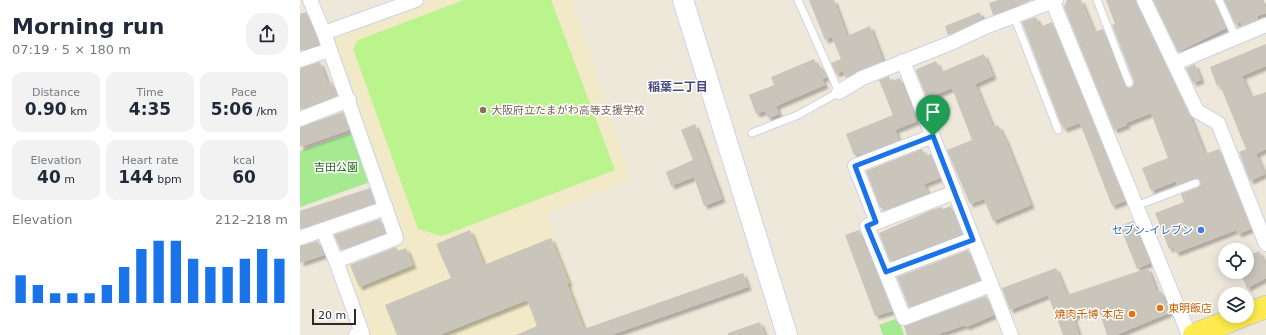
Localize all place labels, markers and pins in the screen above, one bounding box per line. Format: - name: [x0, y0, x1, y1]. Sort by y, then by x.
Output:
- pin: [916, 95, 950, 136]
- place label: 大阪府立たまがわ高等支援学校: [491, 104, 645, 117]
- marker: 大阪府立たまがわ高等支援学校: [478, 105, 488, 115]
- place label: セブン-イレブン: [1112, 224, 1193, 237]
- marker: セブン-イレブン: [1196, 225, 1206, 235]
- place label: 東明飯店: [1168, 302, 1212, 315]
- marker: 東明飯店: [1155, 303, 1165, 313]
- place label: 焼肉千博 本店: [1055, 308, 1124, 321]
- marker: 焼肉千博 本店: [1127, 309, 1137, 319]

